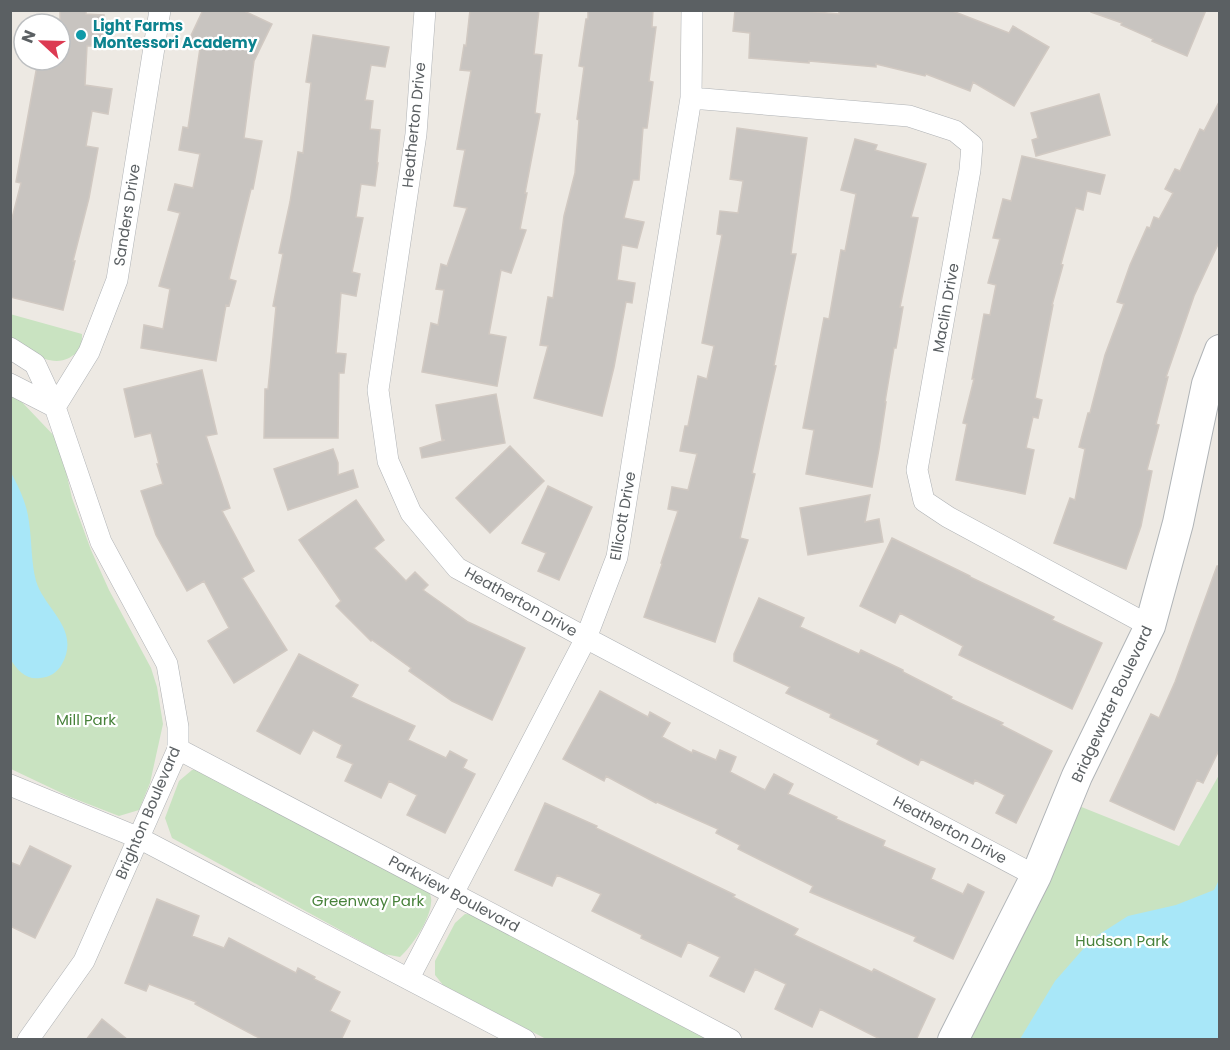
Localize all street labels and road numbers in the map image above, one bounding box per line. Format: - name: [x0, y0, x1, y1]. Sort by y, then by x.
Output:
- street label: Heatherton Drive: [396, 61, 431, 189]
- street label: Sanders Drive: [108, 162, 145, 267]
- street label: Maclin Drive: [927, 261, 964, 354]
- street label: Ellicott Drive: [604, 470, 641, 562]
- street label: Heatherton Drive: [461, 562, 581, 641]
- street label: Bridgewater Boulevard: [1066, 622, 1157, 786]
- street label: Brighton Boulevard: [110, 743, 185, 883]
- street label: Heatherton Drive: [890, 791, 1011, 868]
- street label: Parkview Boulevard: [385, 850, 523, 937]

